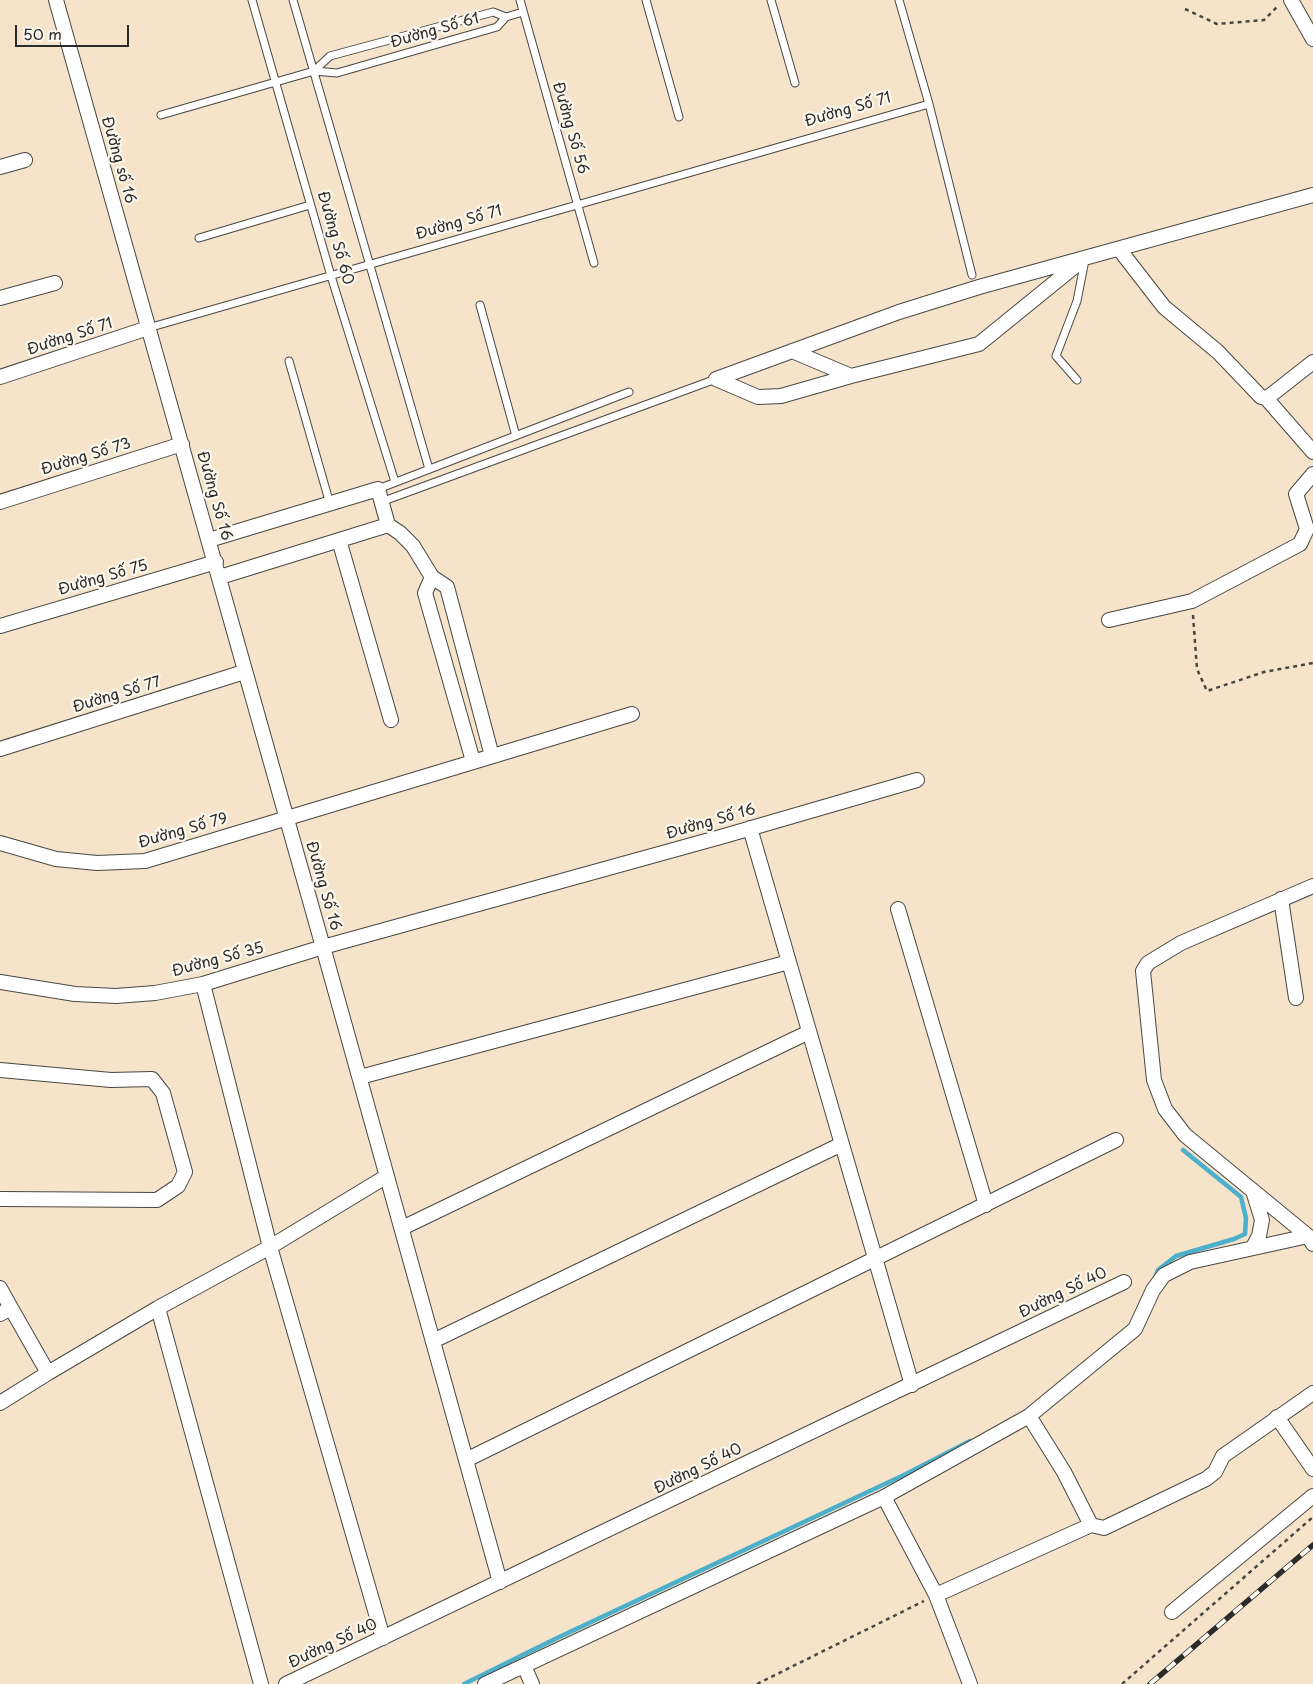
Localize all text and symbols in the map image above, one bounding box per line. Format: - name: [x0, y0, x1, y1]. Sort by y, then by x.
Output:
- street label: Đường Số 61: [388, 10, 482, 52]
- scale bar: [18, 15, 131, 47]
- text: 50 m: [23, 22, 62, 45]
- street label: Đường Số 56: [548, 80, 592, 176]
- street label: Đường Số 71: [803, 89, 893, 131]
- street label: Đường số 16: [97, 114, 139, 206]
- street label: Đường Số 60: [313, 189, 357, 287]
- street label: Đường Số 71: [414, 202, 504, 244]
- street label: Đường Số 71: [25, 315, 115, 359]
- street label: Đường Số 73: [39, 435, 133, 479]
- street label: Đường Số 16: [193, 449, 235, 543]
- street label: Đường Số 75: [56, 557, 150, 599]
- street label: Đường Số 77: [71, 673, 163, 717]
- street label: Đường Số 16: [664, 801, 758, 843]
- street label: Đường Số 79: [136, 810, 230, 852]
- street label: Đường Số 16: [302, 839, 344, 933]
- street label: Đường Số 35: [170, 939, 266, 981]
- street label: Đường Số 40: [1016, 1264, 1110, 1322]
- street label: Đường Số 40: [651, 1440, 745, 1498]
- street label: Đường Số 40: [286, 1616, 380, 1672]

